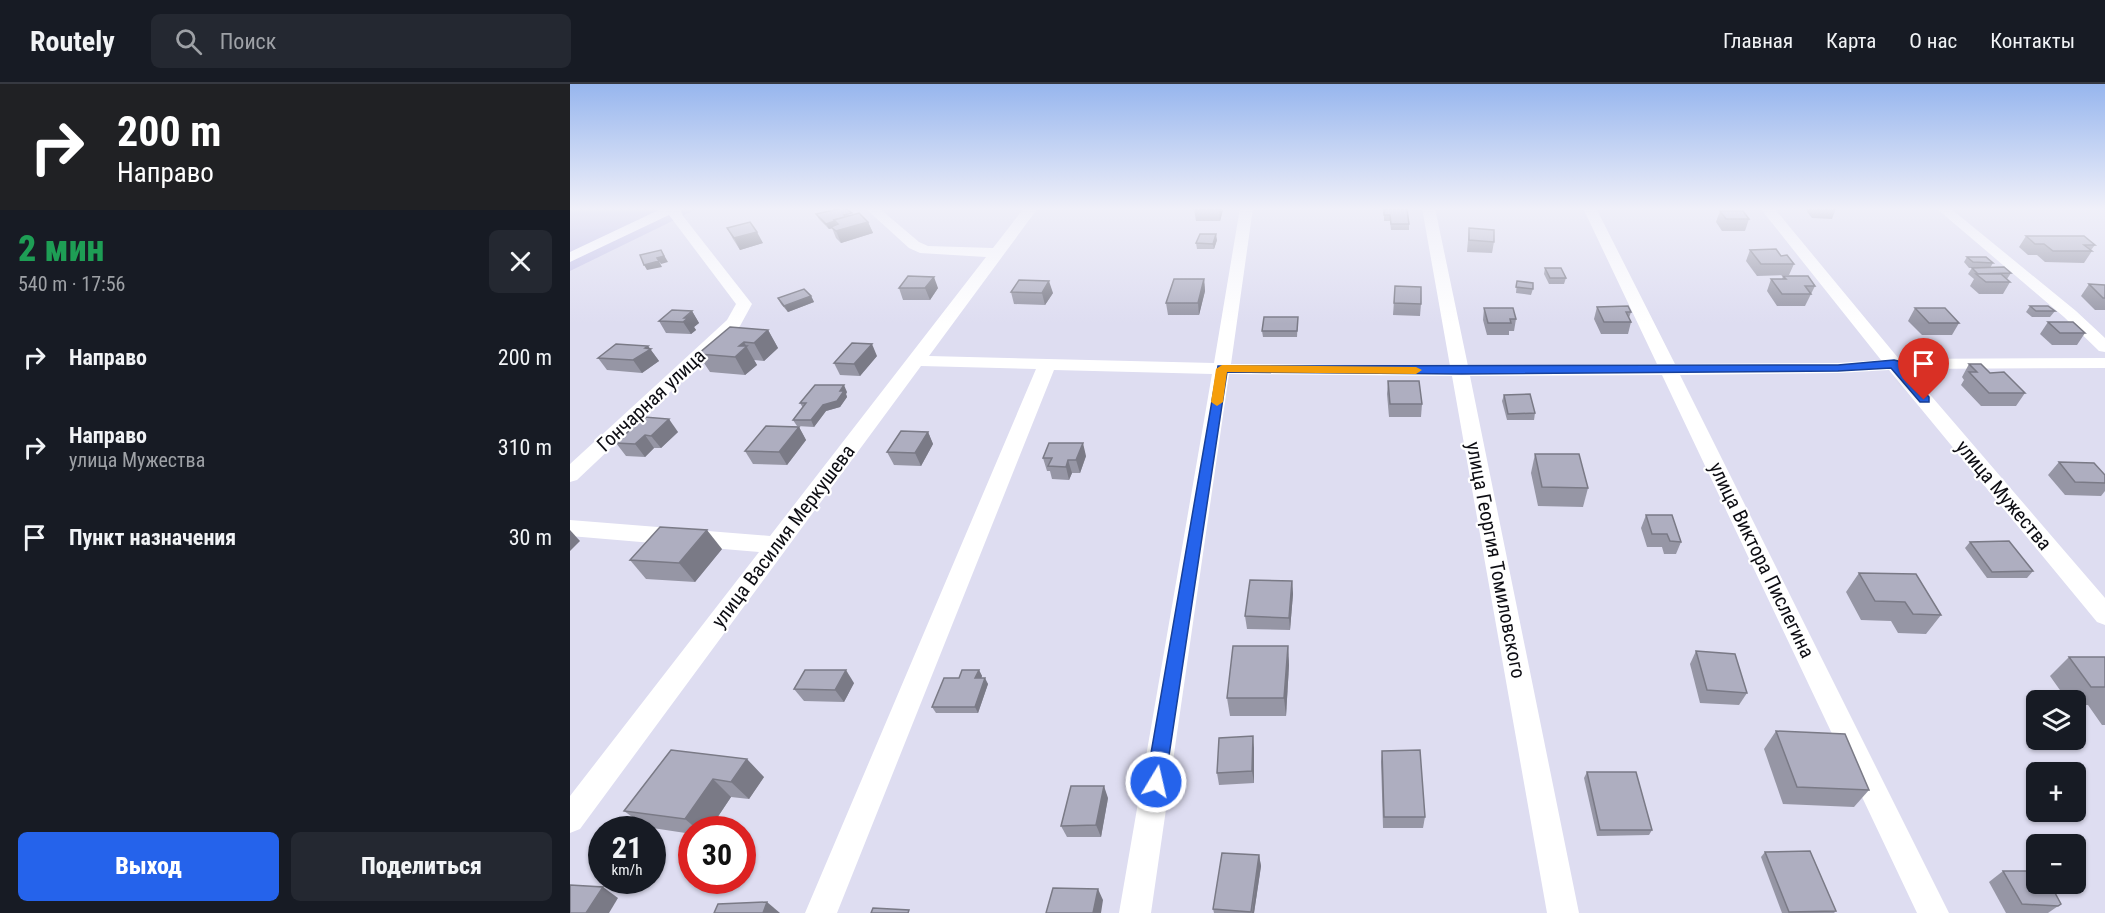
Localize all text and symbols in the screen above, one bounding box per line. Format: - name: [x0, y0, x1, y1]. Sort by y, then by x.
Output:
- search box: [151, 14, 571, 68]
- text: Routely: [30, 25, 115, 58]
- icon: search: [172, 25, 205, 58]
- text: Поиск: [220, 29, 276, 54]
- text: Главная: [1723, 29, 1793, 53]
- text: Карта: [1826, 29, 1876, 53]
- text: О нас: [1909, 29, 1957, 53]
- text: Контакты: [1990, 29, 2075, 53]
- text: 200 m: [117, 107, 222, 156]
- icon: right: [18, 108, 96, 186]
- text: Направо: [117, 157, 214, 189]
- text: 2 мин: [18, 228, 104, 270]
- button: close: [489, 230, 552, 293]
- text: 540 m · 17:56: [18, 272, 125, 296]
- pin: [1898, 338, 1949, 400]
- icon: right: [18, 341, 51, 374]
- street label: Гончарная улица: [592, 344, 710, 456]
- text: Направо: [69, 345, 147, 370]
- text: 200 m: [498, 345, 552, 370]
- icon: arrive: [1907, 347, 1940, 380]
- text: Направо: [69, 423, 147, 448]
- icon: right: [18, 431, 51, 464]
- text: 310 m: [498, 435, 552, 460]
- street label: улица Мужества: [1951, 435, 2057, 555]
- street label: улица Василия Меркушева: [706, 440, 860, 632]
- street label: улица Георгия Томиловского: [1461, 440, 1531, 680]
- text: улица Мужества: [69, 448, 205, 472]
- street label: улица Виктора Пислегина: [1704, 458, 1820, 662]
- icon: arrive: [18, 521, 51, 554]
- text: Пункт назначения: [69, 525, 236, 550]
- text: 30 m: [509, 525, 552, 550]
- map controls: [2026, 690, 2086, 894]
- button: layers: [2026, 690, 2086, 750]
- position arrow: [1124, 750, 1188, 814]
- button: +: [2026, 762, 2086, 822]
- speed limit sign: 30: [678, 816, 756, 894]
- text: 21: [612, 830, 642, 865]
- button: Выход: [18, 832, 279, 901]
- button: Поделиться: [291, 832, 552, 901]
- button: −: [2026, 834, 2086, 894]
- text: km/h: [612, 861, 642, 879]

